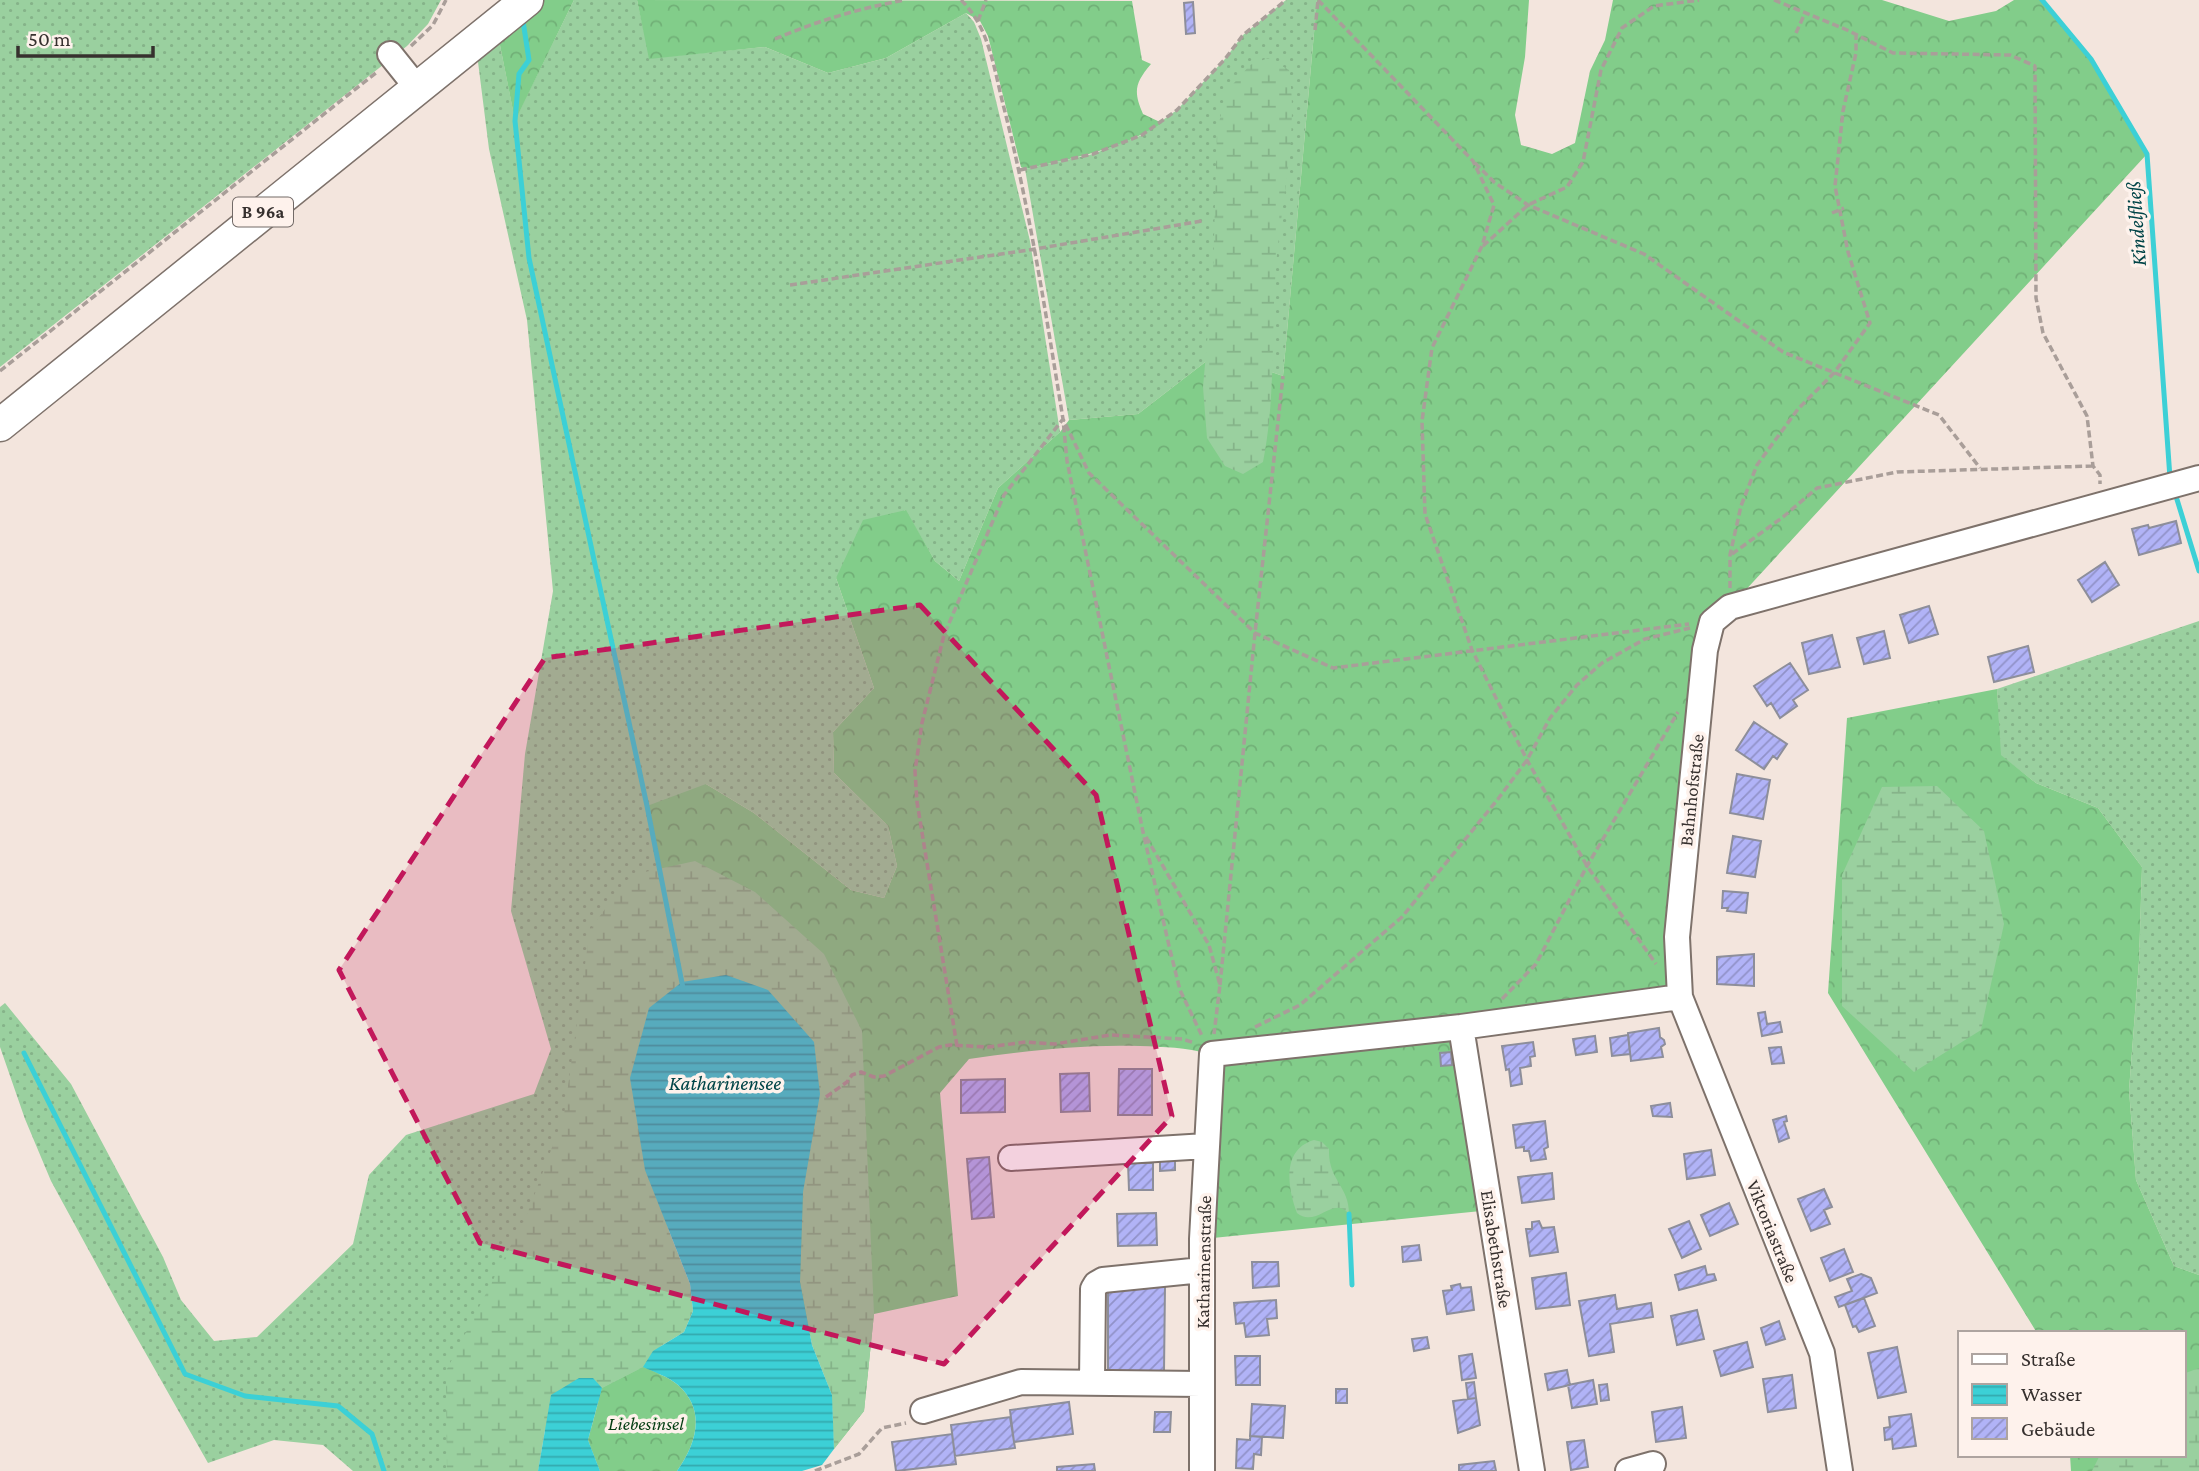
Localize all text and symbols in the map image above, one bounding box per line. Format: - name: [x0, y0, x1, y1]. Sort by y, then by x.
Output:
- scale bar: [18, 14, 152, 58]
- text: 50 m: [28, 27, 71, 51]
- water label: Kindelfließ: [2121, 181, 2151, 267]
- road number: B 96a: [233, 197, 293, 226]
- street label: Bahnhofstraße: [1675, 733, 1708, 847]
- water label: Katharinensee: [669, 1071, 781, 1095]
- street label: Viktoriastraße: [1742, 1177, 1803, 1285]
- street label: Elisabethstraße: [1477, 1189, 1516, 1309]
- street label: Katharinenstraße: [1192, 1195, 1215, 1329]
- legend: [1958, 1331, 2185, 1457]
- text: Straße: [2021, 1347, 2075, 1371]
- text: Wasser: [2021, 1382, 2083, 1406]
- park label: Liebesinsel: [608, 1413, 684, 1434]
- text: Gebäude: [2021, 1417, 2095, 1441]

